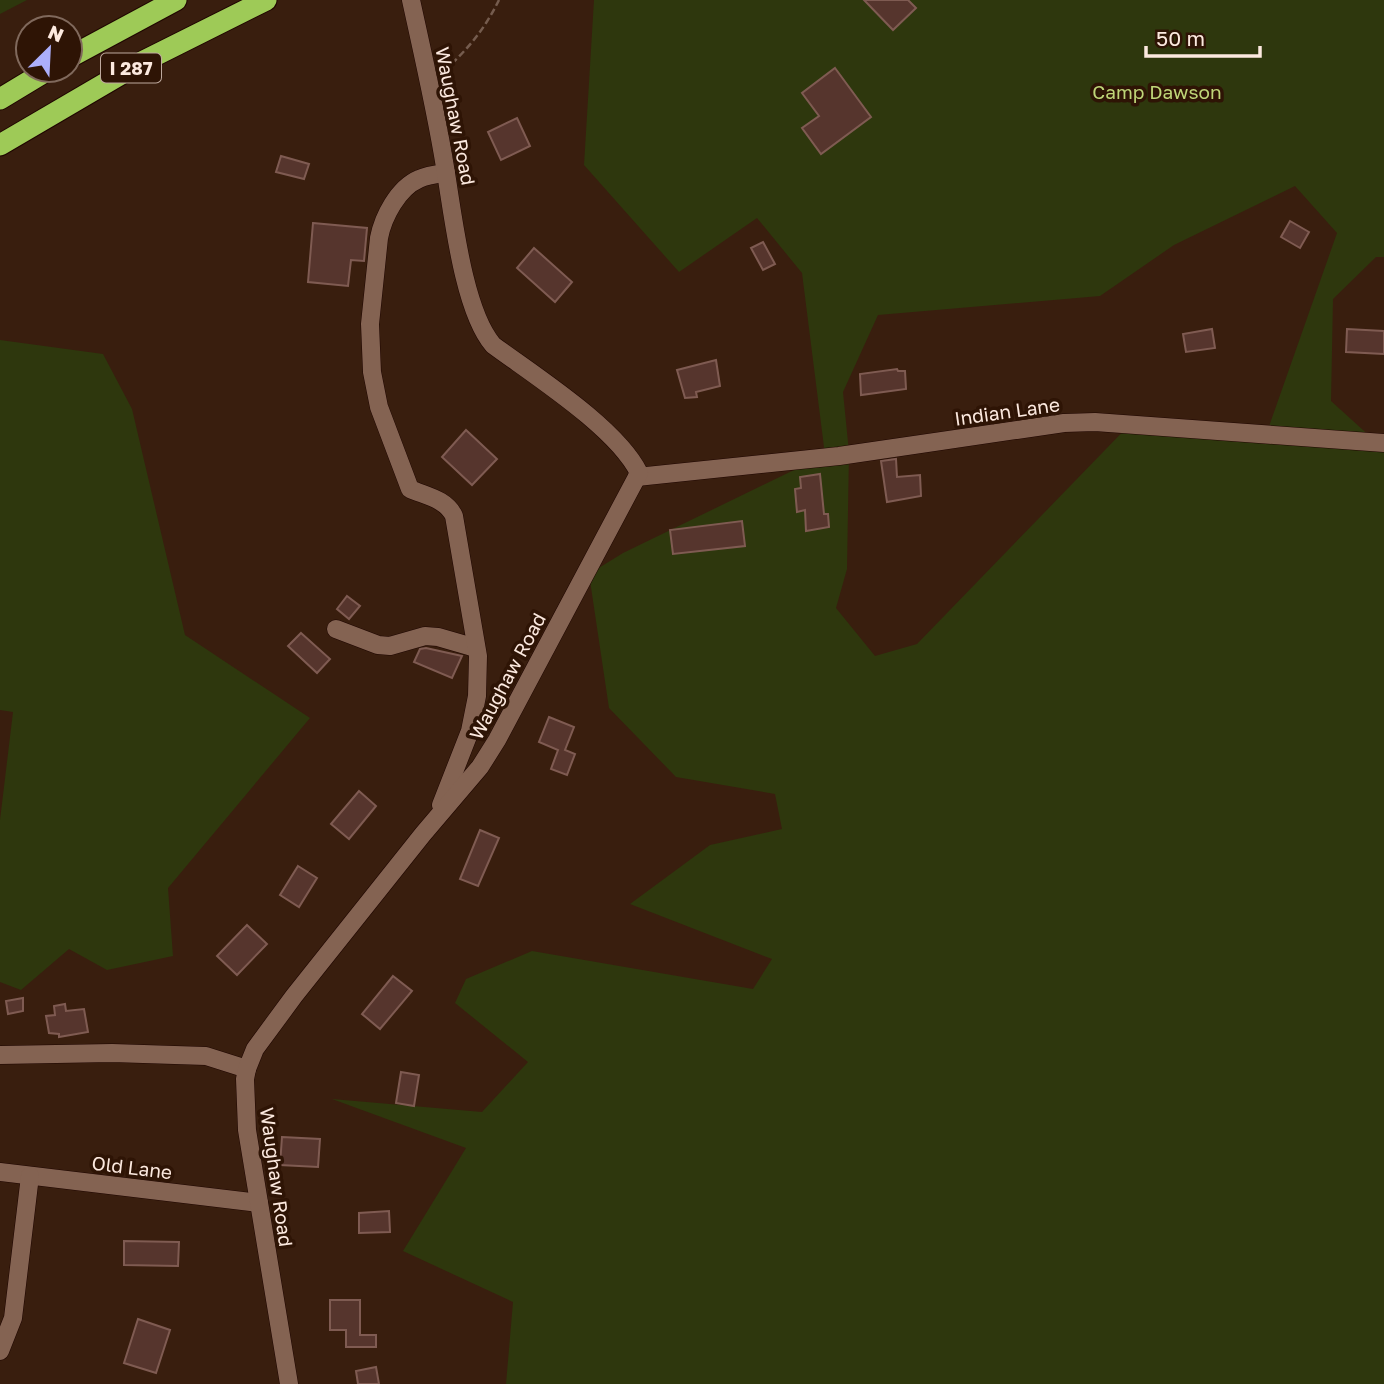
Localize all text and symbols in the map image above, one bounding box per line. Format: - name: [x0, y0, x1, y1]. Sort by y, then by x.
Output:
- north arrow: [14, 14, 84, 84]
- scale bar: [1146, 14, 1260, 58]
- text: N: [45, 20, 67, 46]
- text: 50 m: [1156, 25, 1205, 51]
- street label: Waughaw Road: [431, 45, 481, 187]
- road number: I 287: [101, 54, 161, 82]
- park label: Camp Dawson: [1092, 80, 1222, 103]
- street label: Indian Lane: [953, 392, 1061, 430]
- street label: Waughaw Road: [464, 609, 550, 743]
- street label: Waughaw Road: [256, 1106, 298, 1248]
- street label: Old Lane: [90, 1151, 174, 1183]

